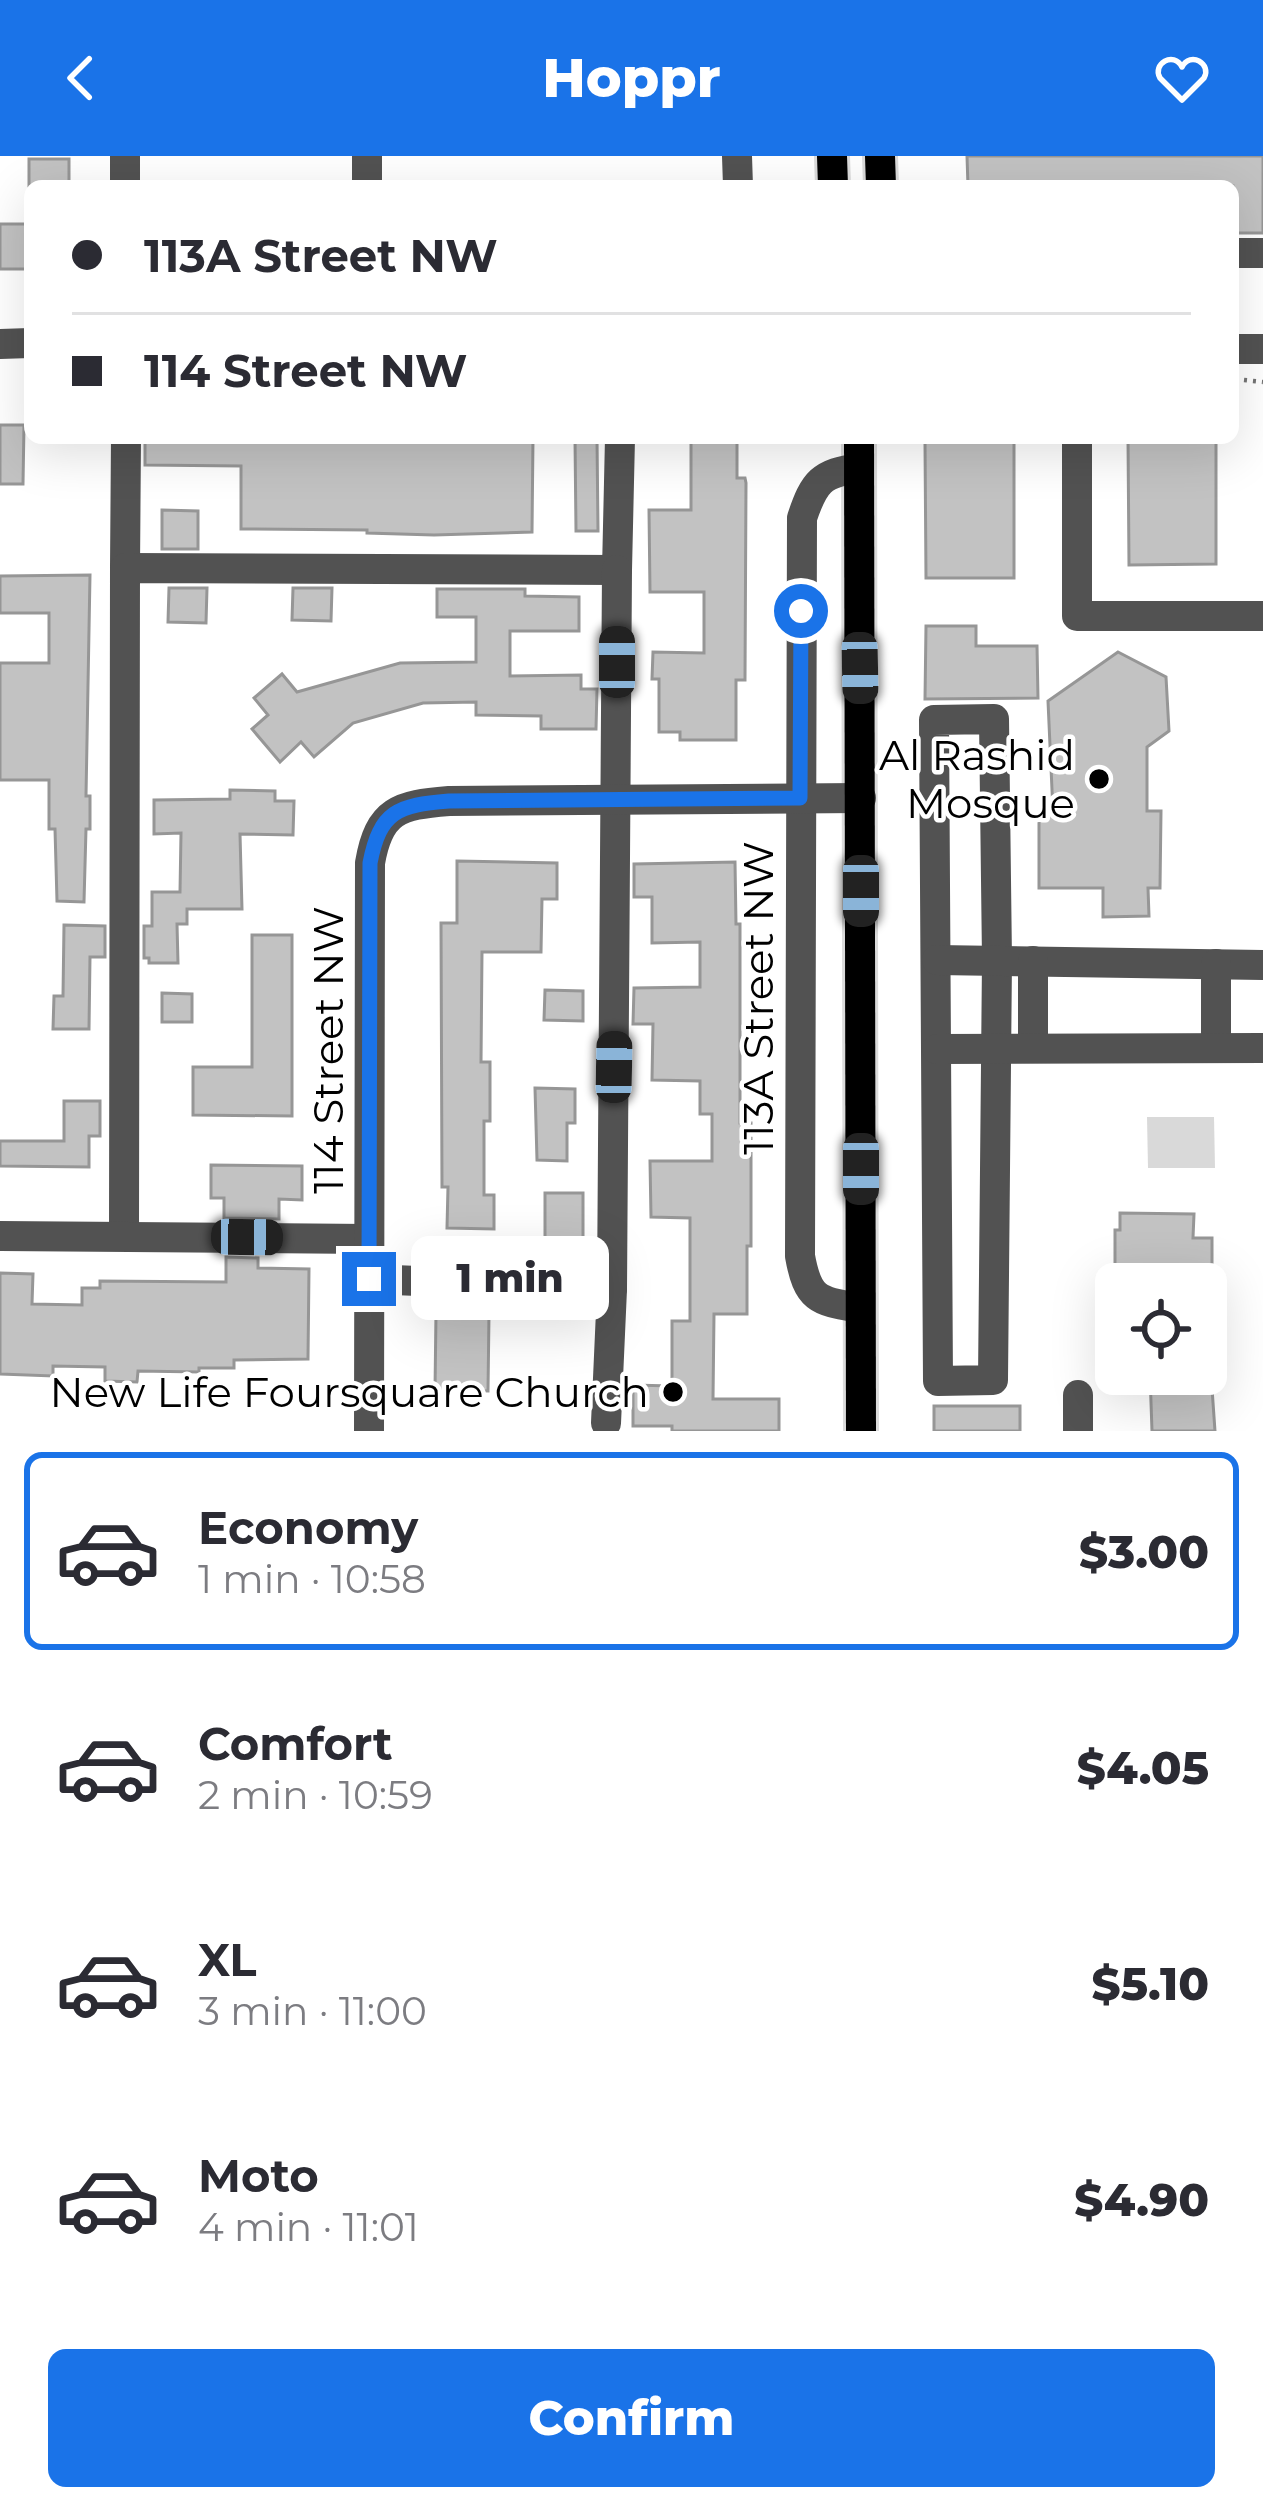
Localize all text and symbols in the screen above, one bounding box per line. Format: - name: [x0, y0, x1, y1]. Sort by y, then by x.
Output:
- icon: back: [48, 45, 114, 111]
- text: Hoppr: [542, 45, 721, 111]
- icon: heart: [1149, 45, 1215, 111]
- text: 113A Street NW: [144, 228, 498, 283]
- text: 114 Street NW: [144, 343, 467, 398]
- route start: [774, 584, 828, 638]
- car: [599, 626, 635, 698]
- car: [841, 632, 879, 704]
- place label: Al Rashid Mosque: [879, 729, 1075, 829]
- marker: Al Rashid Mosque: [1086, 766, 1112, 792]
- street label: 113A Street NW: [732, 841, 784, 1155]
- car: [843, 855, 879, 927]
- street label: 114 Street NW: [302, 906, 354, 1194]
- car: [595, 1031, 633, 1103]
- car: [843, 1133, 879, 1205]
- car: [211, 1218, 283, 1256]
- callout: 1 min: [411, 1237, 609, 1321]
- route end: [342, 1252, 396, 1306]
- text: 1 min: [456, 1254, 564, 1302]
- map controls: [1095, 1263, 1227, 1395]
- button: locate: [1095, 1263, 1227, 1395]
- place label: New Life Foursquare Church: [49, 1366, 649, 1418]
- marker: New Life Foursquare Church: [660, 1379, 686, 1405]
- icon: car: [54, 1497, 162, 1605]
- text: Economy: [198, 1500, 418, 1555]
- text: $3.00: [1079, 1524, 1209, 1579]
- text: 1 min · 10:58: [198, 1555, 426, 1603]
- icon: car: [54, 1713, 162, 1821]
- text: Comfort: [198, 1716, 393, 1771]
- text: $4.05: [1077, 1740, 1209, 1795]
- text: 2 min · 10:59: [198, 1771, 433, 1819]
- icon: car: [54, 1929, 162, 2037]
- text: XL: [198, 1932, 256, 1987]
- text: $5.10: [1092, 1956, 1209, 2011]
- text: 3 min · 11:00: [198, 1987, 427, 2035]
- icon: car: [54, 2145, 162, 2253]
- text: Moto: [198, 2148, 319, 2203]
- text: $4.90: [1074, 2172, 1209, 2227]
- text: 4 min · 11:01: [198, 2203, 419, 2251]
- button: Confirm: [48, 2349, 1215, 2487]

